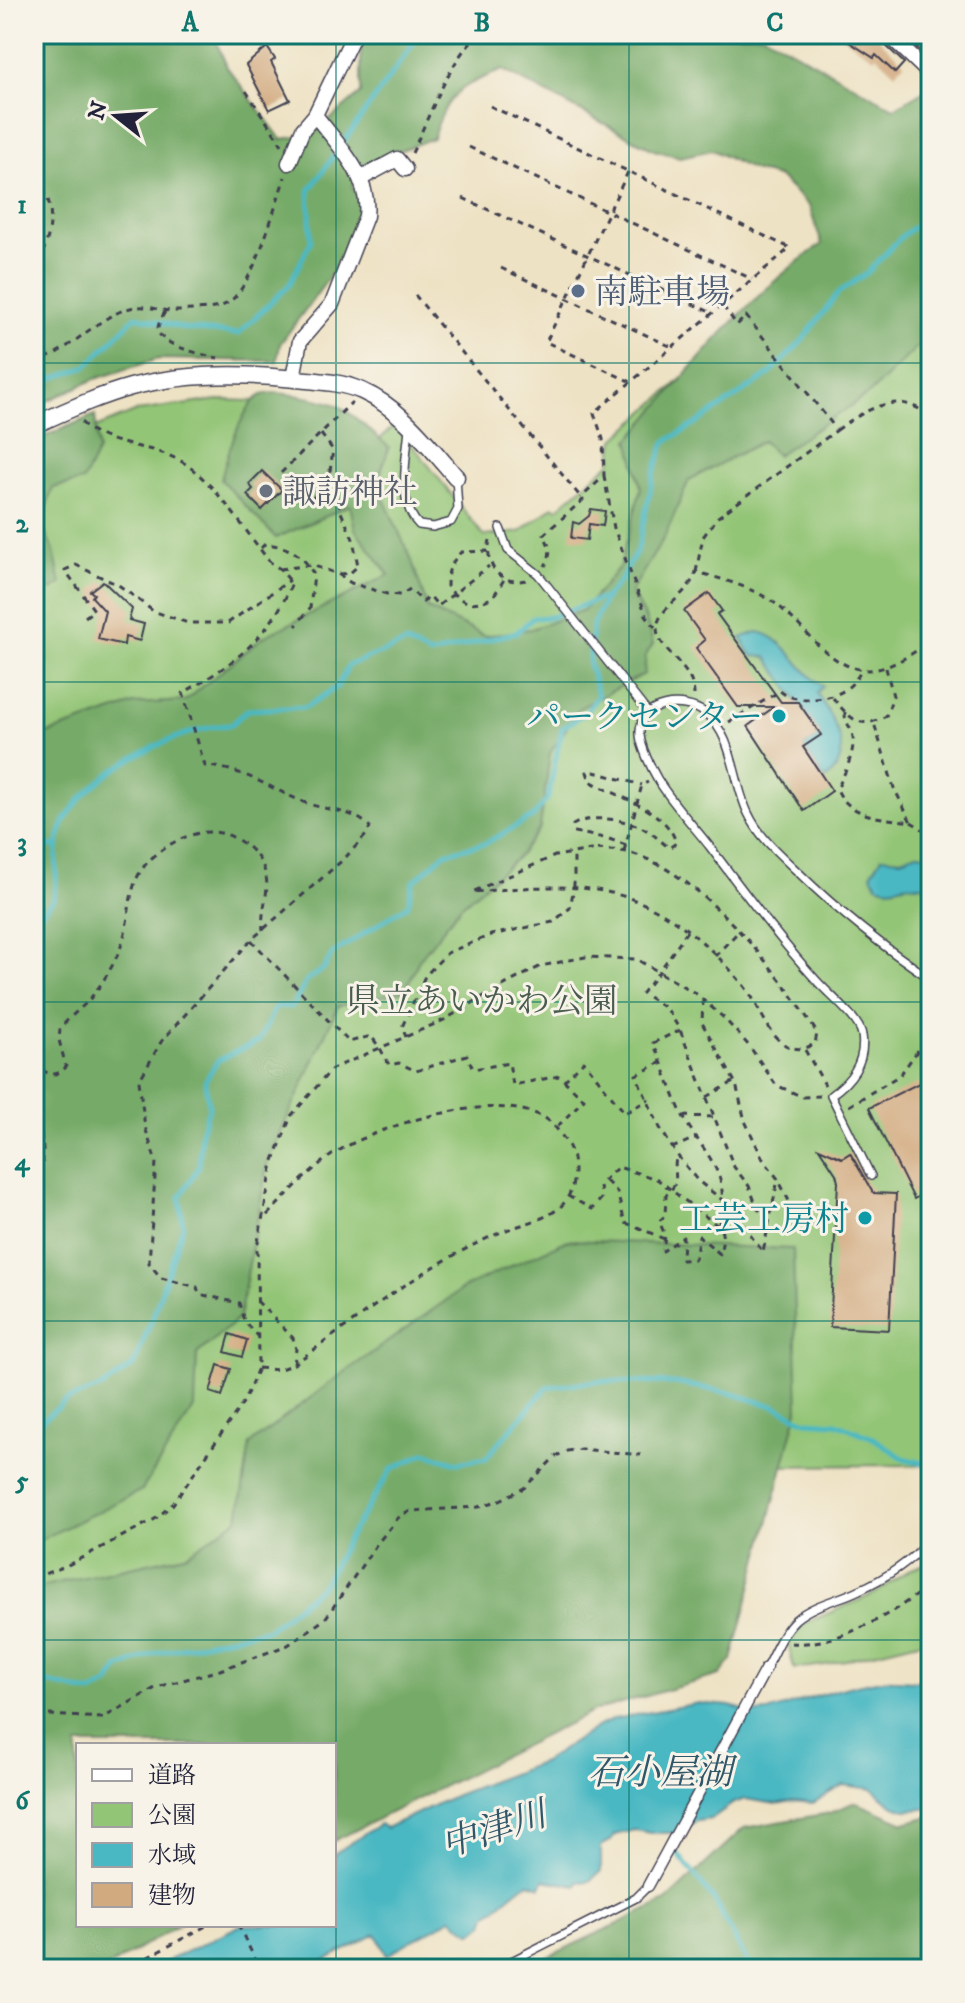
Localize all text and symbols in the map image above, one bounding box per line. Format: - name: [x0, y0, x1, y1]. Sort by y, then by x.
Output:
- text: A: [181, 7, 200, 40]
- text: B: [474, 7, 490, 40]
- text: C: [766, 7, 784, 40]
- north arrow: [76, 76, 156, 156]
- text: N: [83, 98, 114, 123]
- text: 1: [17, 189, 27, 222]
- place label: 南駐車場: [594, 272, 730, 314]
- marker: 南駐車場: [569, 282, 587, 300]
- place label: 諏訪神社: [282, 472, 418, 514]
- marker: 諏訪神社: [257, 482, 275, 500]
- text: 2: [16, 508, 30, 541]
- place label: パークセンター: [526, 697, 763, 739]
- marker: パークセンター: [770, 707, 788, 725]
- text: 3: [17, 827, 27, 860]
- park label: 県立あいかわ公園: [346, 981, 618, 1023]
- text: 4: [15, 1146, 31, 1179]
- place label: 工芸工房村: [679, 1199, 849, 1241]
- marker: 工芸工房村: [856, 1209, 874, 1227]
- text: 5: [15, 1465, 29, 1498]
- legend: [76, 1743, 336, 1927]
- water label: 石小屋湖: [588, 1751, 738, 1796]
- text: 道路: [148, 1761, 196, 1791]
- text: 6: [15, 1785, 30, 1818]
- water label: 中津川: [435, 1791, 556, 1868]
- text: 公園: [148, 1801, 196, 1831]
- text: 水域: [148, 1841, 196, 1871]
- text: 建物: [148, 1881, 196, 1911]

